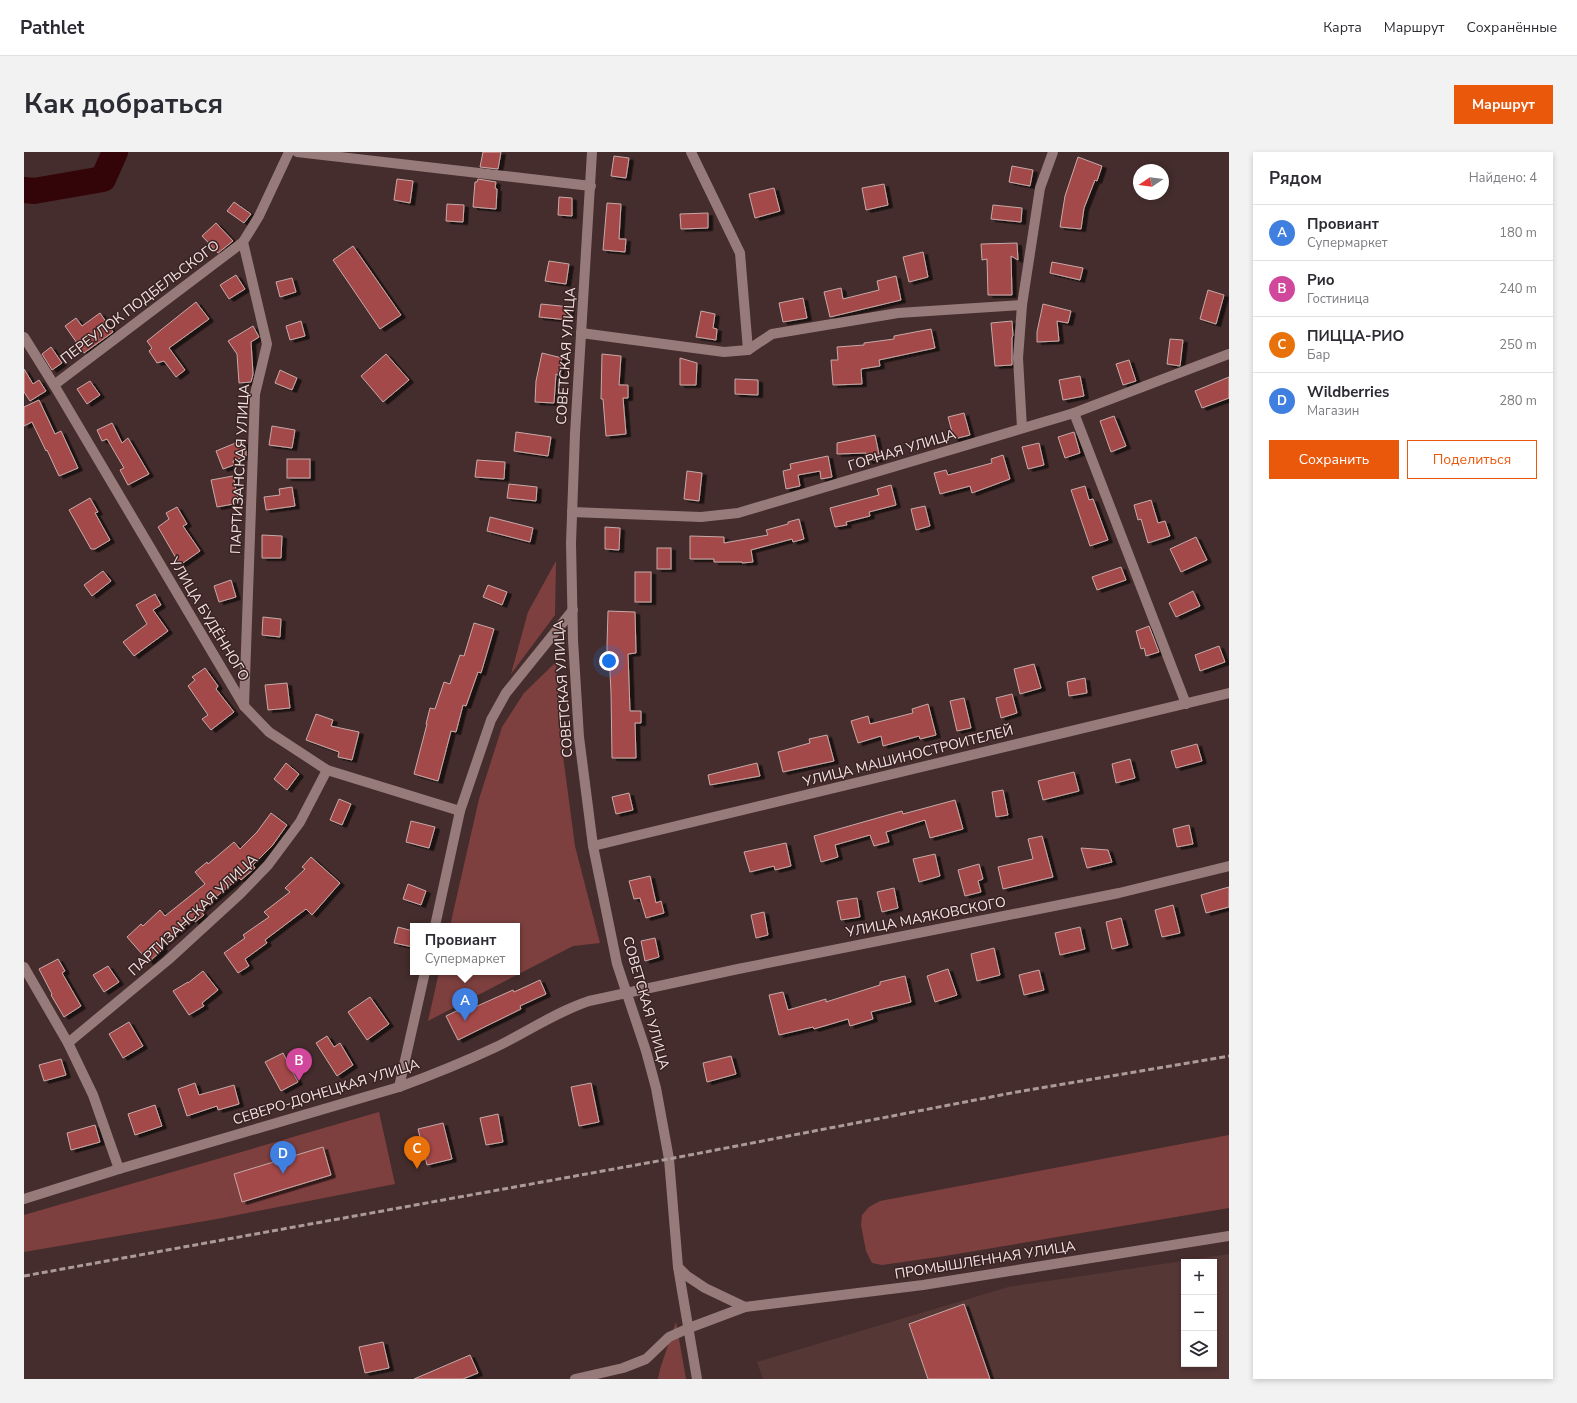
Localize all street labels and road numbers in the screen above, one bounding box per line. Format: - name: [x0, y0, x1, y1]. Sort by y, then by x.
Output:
- street label: ПЕРЕУЛОК ПОДБЕЛЬСКОГО: [57, 236, 223, 368]
- street label: СОВЕТСКАЯ УЛИЦА: [552, 287, 580, 425]
- street label: ПАРТИЗАНСКАЯ УЛИЦА: [226, 384, 254, 554]
- street label: ГОРНАЯ УЛИЦА: [846, 425, 958, 475]
- street label: УЛИЦА БУДЁННОГО: [164, 553, 254, 684]
- street label: СОВЕТСКАЯ УЛИЦА: [549, 620, 577, 758]
- street label: УЛИЦА МАШИНОСТРОИТЕЛЕЙ: [800, 721, 1015, 792]
- street label: ПАРТИЗАНСКАЯ УЛИЦА: [124, 850, 262, 980]
- street label: УЛИЦА МАЯКОВСКОГО: [843, 892, 1008, 942]
- street label: СОВЕТСКАЯ УЛИЦА: [618, 934, 674, 1072]
- street label: СЕВЕРО-ДОНЕЦКАЯ УЛИЦА: [230, 1055, 422, 1129]
- street label: ПРОМЫШЛЕННАЯ УЛИЦА: [893, 1236, 1077, 1284]

